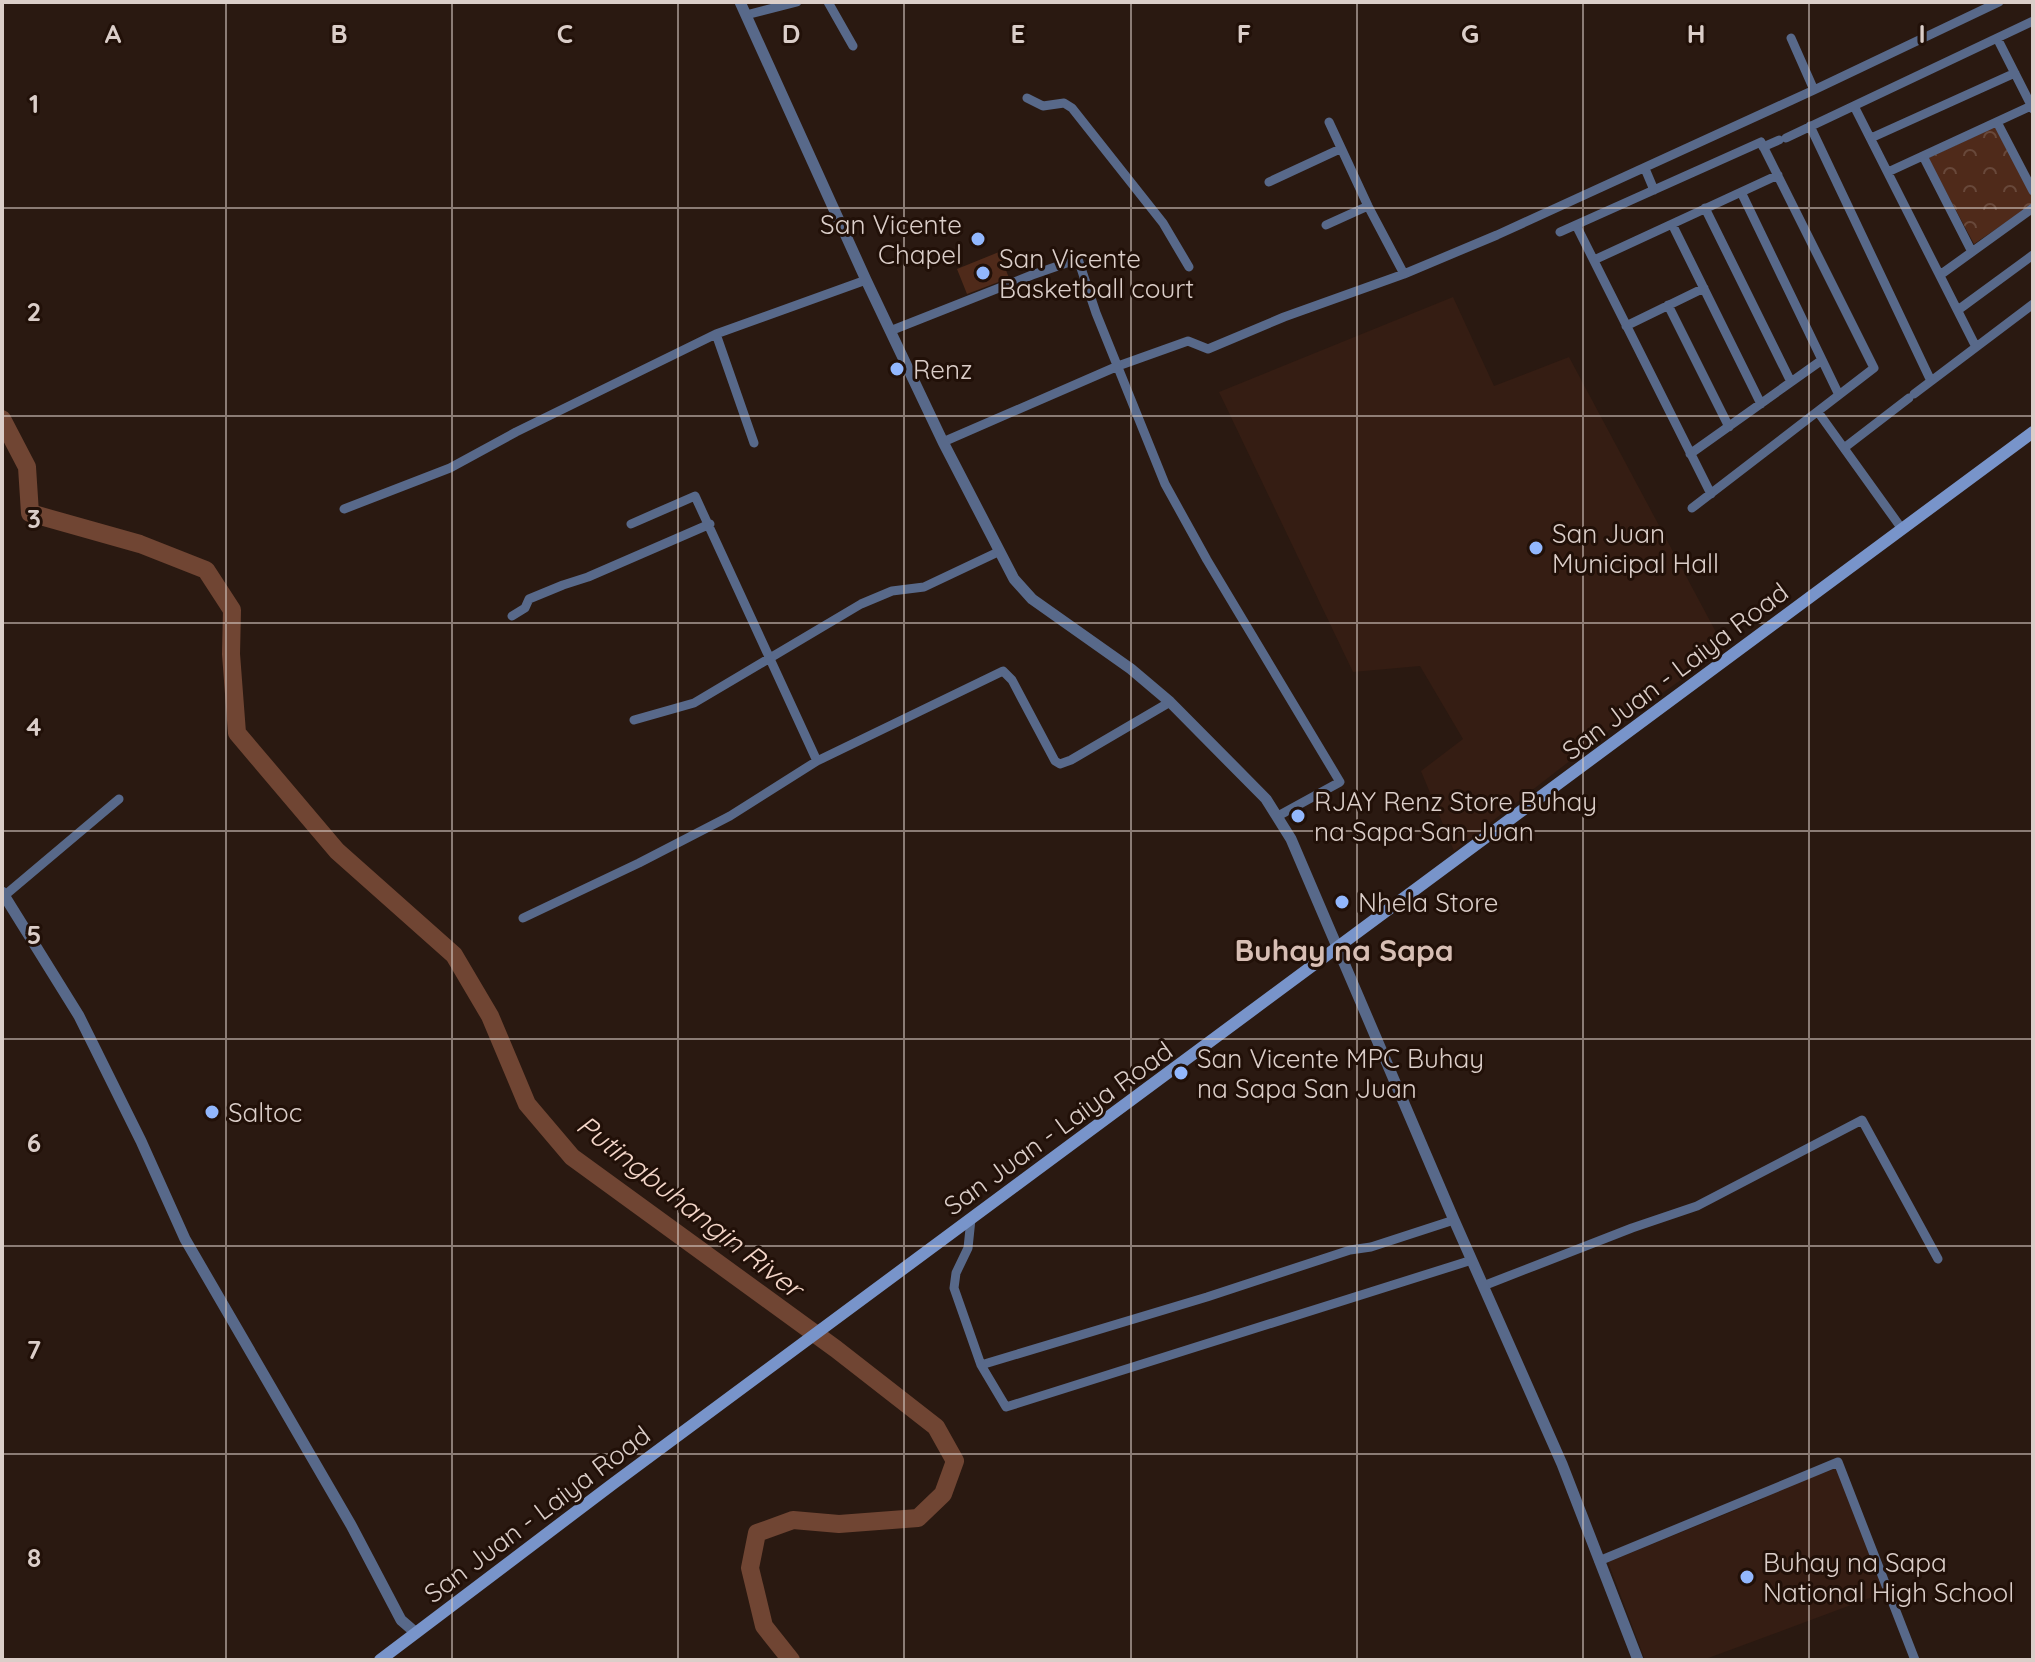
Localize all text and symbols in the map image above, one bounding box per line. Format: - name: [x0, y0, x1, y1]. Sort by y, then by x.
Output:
- text: A: [105, 17, 122, 50]
- text: B: [330, 17, 348, 50]
- text: C: [557, 17, 573, 50]
- text: D: [782, 17, 800, 50]
- text: E: [1011, 17, 1025, 50]
- text: F: [1237, 17, 1251, 50]
- text: G: [1461, 17, 1479, 50]
- text: H: [1687, 17, 1705, 50]
- text: I: [1918, 17, 1926, 50]
- text: 1: [29, 87, 39, 120]
- place label: San Vicente Chapel: [820, 208, 962, 271]
- marker: San Vicente Chapel: [969, 230, 987, 248]
- place label: San Vicente Basketball court: [999, 242, 1194, 305]
- marker: San Vicente Basketball court: [974, 264, 992, 282]
- text: 2: [27, 295, 41, 328]
- place label: Renz: [913, 353, 972, 386]
- marker: Renz: [888, 360, 906, 378]
- text: 3: [27, 502, 41, 535]
- place label: San Juan Municipal Hall: [1552, 517, 1719, 580]
- marker: San Juan Municipal Hall: [1527, 539, 1545, 557]
- street label: San Juan - Laiya Road: [1555, 575, 1795, 767]
- text: 4: [26, 710, 42, 743]
- place label: RJAY Renz Store Buhay na Sapa San Juan: [1314, 785, 1597, 848]
- marker: RJAY Renz Store Buhay na Sapa San Juan: [1289, 807, 1307, 825]
- place label: Nhela Store: [1358, 886, 1498, 919]
- marker: Nhela Store: [1333, 893, 1351, 911]
- text: 5: [27, 918, 41, 951]
- district label: Buhay na Sapa: [1234, 931, 1454, 969]
- street label: San Juan - Laiya Road: [937, 1034, 1179, 1222]
- place label: San Vicente MPC Buhay na Sapa San Juan: [1197, 1042, 1484, 1105]
- marker: San Vicente MPC Buhay na Sapa San Juan: [1172, 1064, 1190, 1082]
- place label: Saltoc: [228, 1096, 302, 1129]
- marker: Saltoc: [203, 1103, 221, 1121]
- water label: Putingbuhangin River: [570, 1107, 812, 1307]
- text: 6: [27, 1126, 41, 1159]
- text: 7: [27, 1333, 41, 1366]
- street label: San Juan - Laiya Road: [417, 1418, 657, 1610]
- text: 8: [27, 1541, 41, 1574]
- place label: Buhay na Sapa National High School: [1763, 1546, 2014, 1609]
- marker: Buhay na Sapa National High School: [1738, 1568, 1756, 1586]

